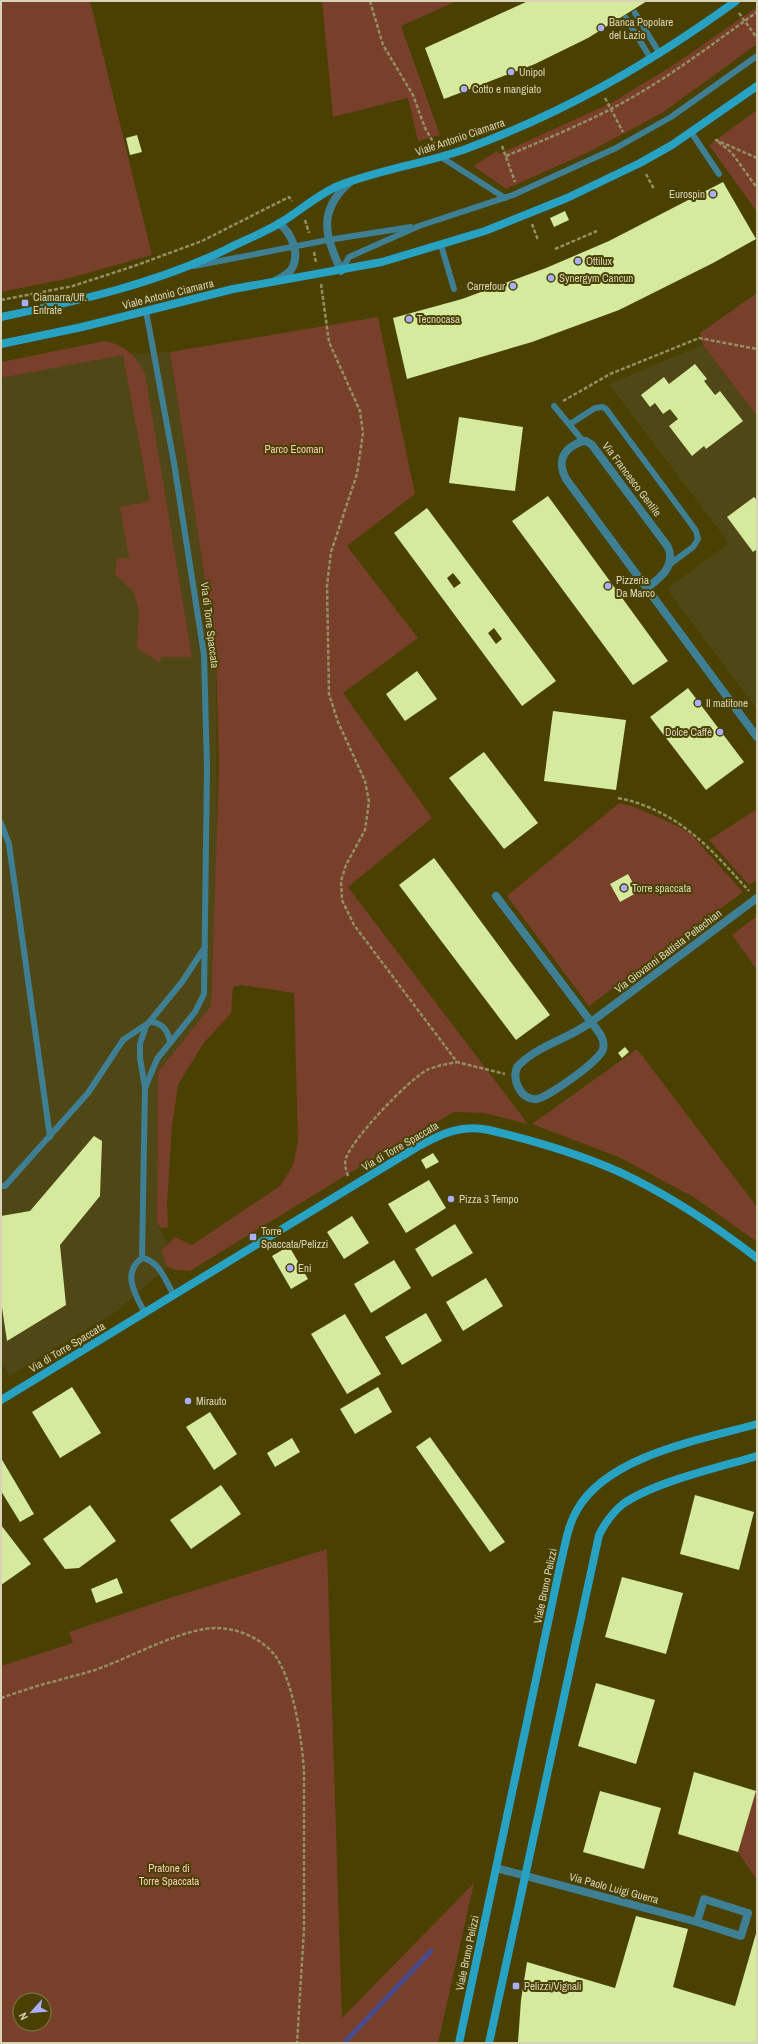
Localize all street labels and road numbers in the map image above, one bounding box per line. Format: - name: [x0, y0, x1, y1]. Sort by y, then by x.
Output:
- street label: Viale Antonio Ciamarra: [413, 115, 507, 159]
- street label: Viale Antonio Ciamarra: [121, 276, 215, 312]
- street label: Via Francesco Gentile: [599, 439, 665, 519]
- street label: Via di Torre Spaccata: [198, 581, 222, 669]
- street label: Via Giovanni Battista Peltechian: [612, 906, 724, 996]
- street label: Via di Torre Spaccata: [359, 1118, 441, 1174]
- street label: Via di Torre Spaccata: [26, 1319, 108, 1375]
- street label: Viale Bruno Pelizzi: [530, 1547, 560, 1625]
- street label: Via Paolo Luigi Guerra: [568, 1869, 660, 1907]
- street label: Viale Bruno Pelizzi: [452, 1914, 482, 1992]

